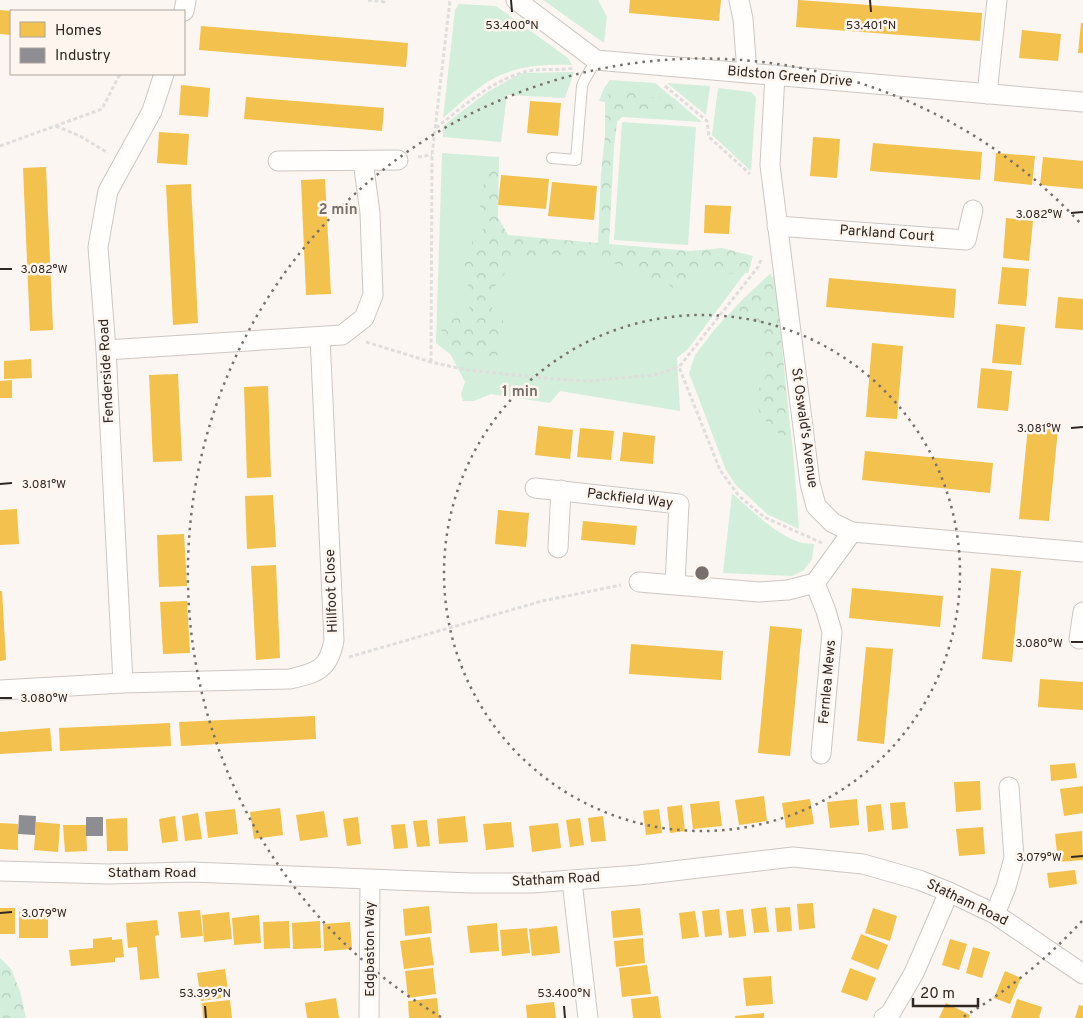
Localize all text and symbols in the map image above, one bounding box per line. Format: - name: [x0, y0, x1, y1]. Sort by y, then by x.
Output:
- legend: [10, 10, 185, 75]
- text: 53.400°N: [485, 18, 539, 34]
- text: 53.401°N: [846, 18, 896, 34]
- text: Homes: [55, 22, 102, 41]
- text: Industry: [55, 47, 111, 66]
- street label: Bidston Green Drive: [727, 63, 853, 91]
- text: 2 min: [318, 201, 358, 220]
- text: 3.082°W: [1016, 207, 1063, 223]
- street label: Parkland Court: [839, 222, 935, 246]
- text: 3.082°W: [21, 262, 68, 278]
- street label: Fenderside Road: [96, 318, 118, 424]
- street label: St Oswald's Avenue: [787, 367, 821, 489]
- text: 1 min: [502, 383, 538, 402]
- text: 3.081°W: [1017, 421, 1061, 437]
- text: 3.081°W: [22, 477, 66, 493]
- street label: Packfield Way: [586, 485, 674, 513]
- street label: Hillfoot Close: [322, 549, 342, 633]
- centre of rings: [693, 564, 711, 582]
- text: 3.080°W: [1015, 636, 1063, 652]
- street label: Fernlea Mews: [816, 639, 840, 725]
- text: 3.080°W: [20, 691, 68, 707]
- text: 3.079°W: [1016, 850, 1062, 866]
- street label: Statham Road: [108, 865, 196, 882]
- street label: Statham Road: [511, 869, 601, 891]
- street label: Statham Road: [923, 876, 1011, 930]
- street label: Edgbaston Way: [362, 901, 379, 997]
- text: 3.079°W: [21, 906, 67, 922]
- scale bar: [913, 976, 978, 1008]
- text: 20 m: [920, 985, 955, 1004]
- text: 53.399°N: [179, 986, 231, 1002]
- text: 53.400°N: [537, 986, 591, 1002]

